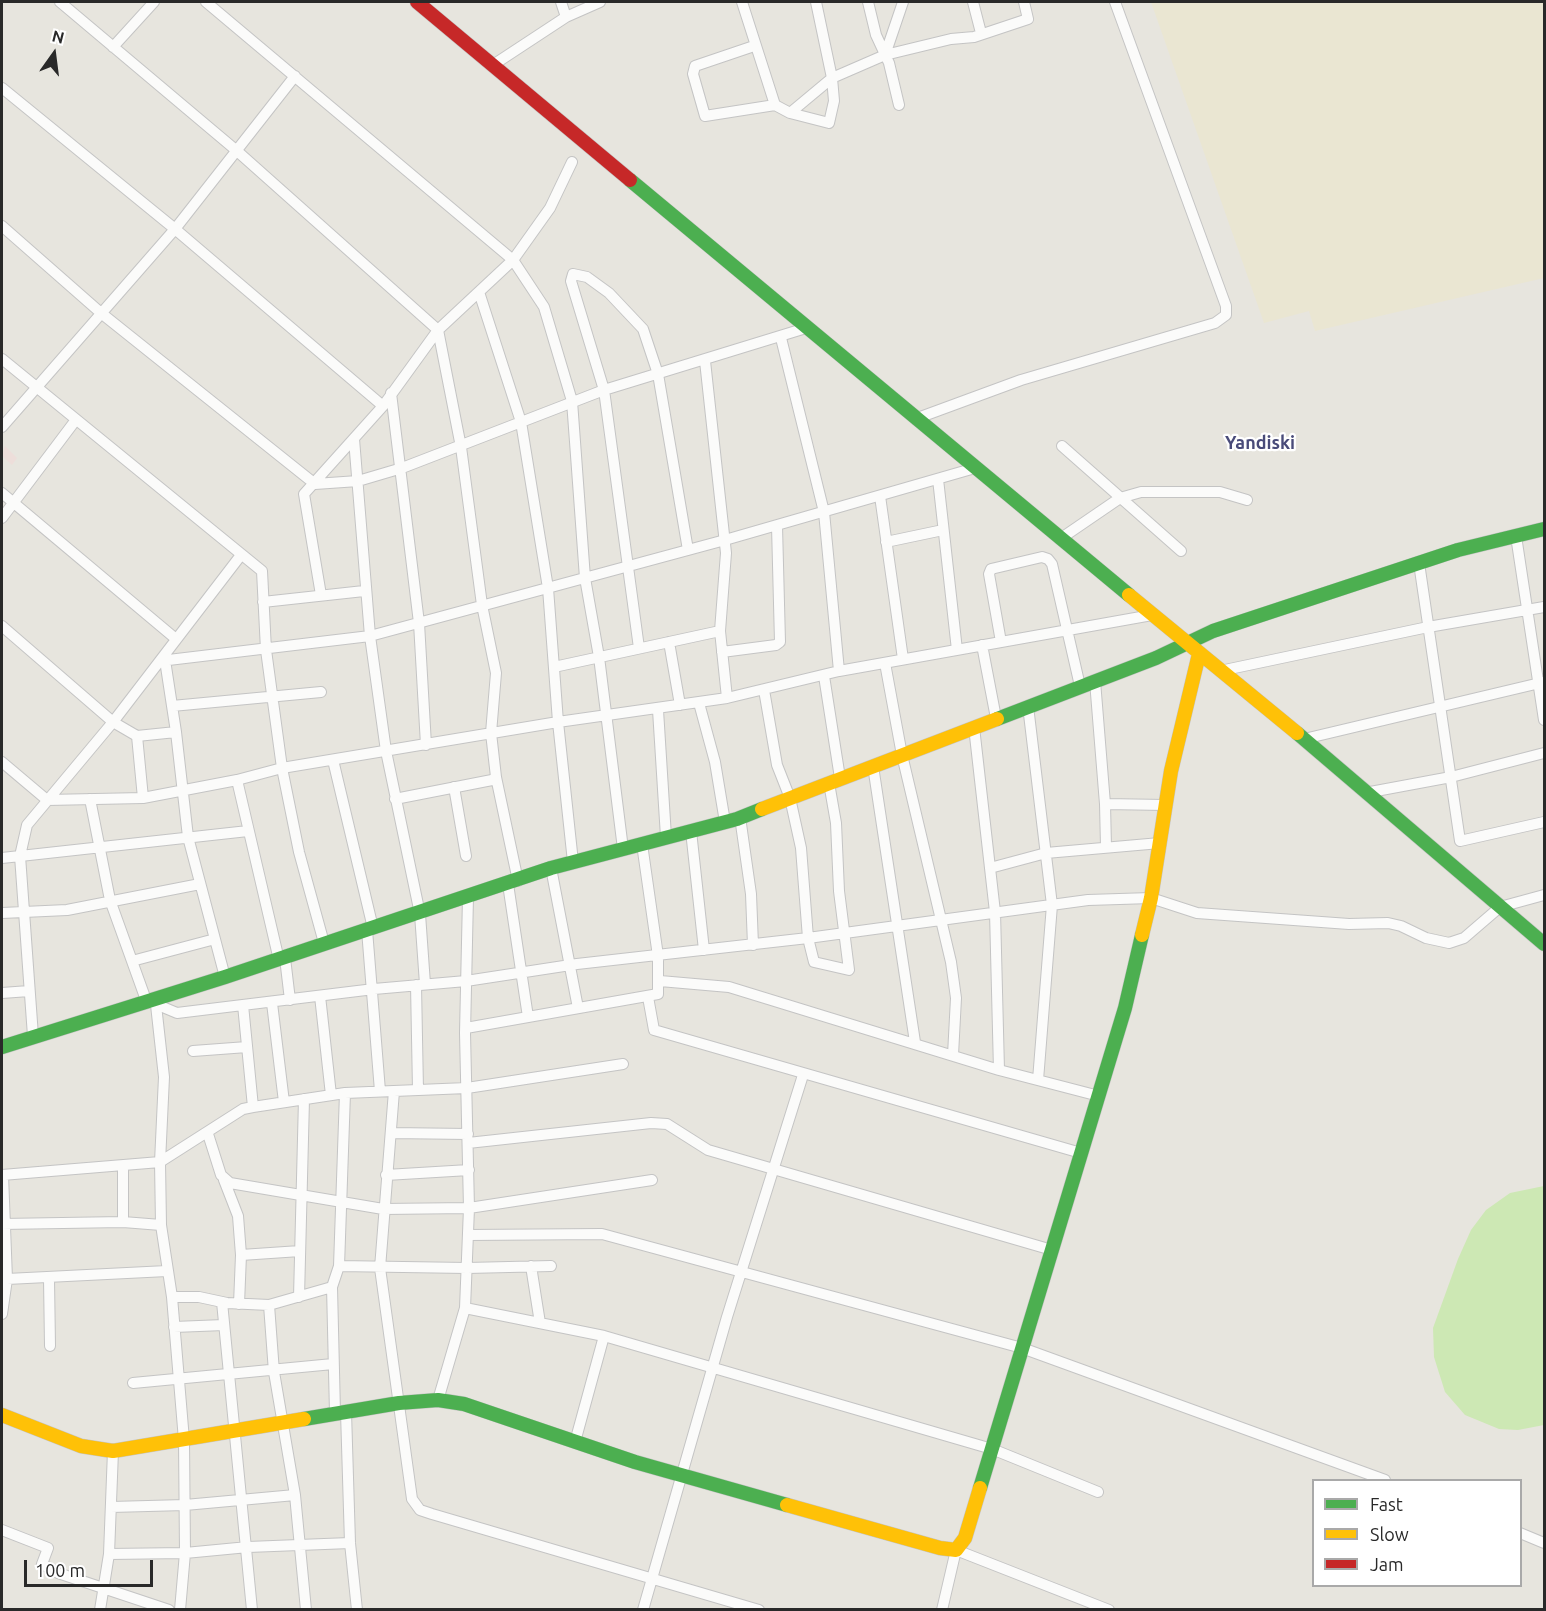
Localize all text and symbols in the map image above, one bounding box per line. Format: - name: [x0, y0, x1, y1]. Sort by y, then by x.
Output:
- north arrow: [24, 24, 84, 84]
- text: N: [50, 26, 66, 47]
- district label: Yandiski: [1225, 432, 1295, 454]
- legend: [1312, 1479, 1522, 1587]
- text: Fast: [1370, 1494, 1403, 1514]
- text: Slow: [1370, 1524, 1409, 1544]
- scale bar: [27, 1548, 156, 1586]
- text: Jam: [1370, 1554, 1404, 1574]
- text: 100 m: [35, 1560, 85, 1580]

